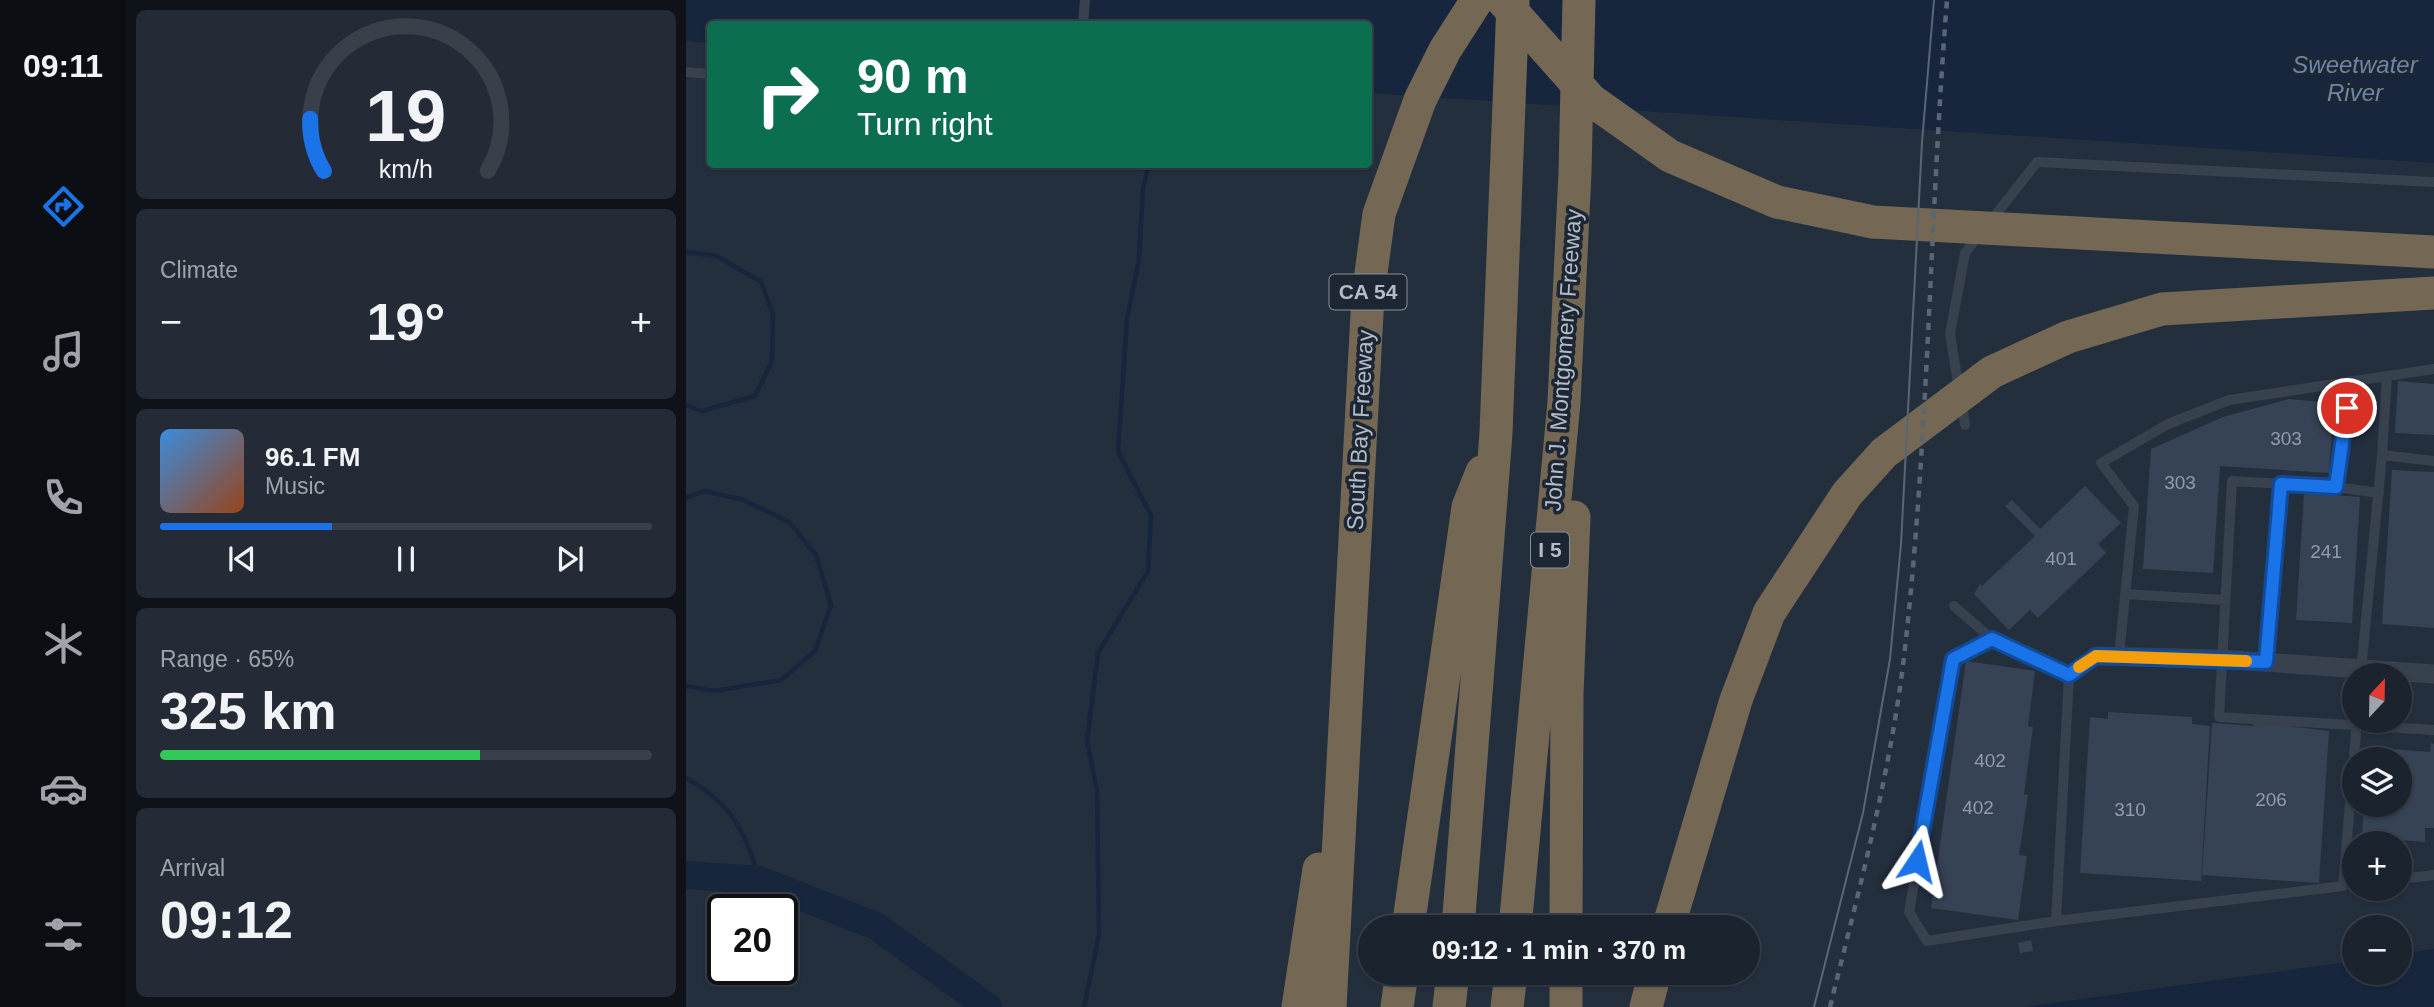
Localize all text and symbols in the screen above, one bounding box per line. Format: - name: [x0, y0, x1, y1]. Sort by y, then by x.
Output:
- text: 09:11: [23, 48, 103, 84]
- icon: right: [742, 49, 833, 140]
- text: 90 m: [857, 49, 969, 103]
- water label: Sweetwater River: [2292, 51, 2419, 106]
- text: 19: [366, 75, 446, 156]
- text: Turn right: [857, 106, 993, 142]
- text: km/h: [379, 155, 433, 183]
- icon: directions: [39, 182, 88, 231]
- street label: John J. Montgomery Freeway: [1539, 207, 1587, 512]
- text: Climate: [160, 257, 238, 283]
- road number: CA 54: [1330, 274, 1406, 310]
- text: 19°: [367, 293, 445, 351]
- text: −: [160, 301, 182, 343]
- text: +: [630, 301, 652, 343]
- icon: music: [39, 327, 88, 376]
- street label: South Bay Freeway: [1342, 329, 1378, 531]
- pin: [2317, 378, 2377, 438]
- icon: arrive: [2328, 389, 2366, 427]
- house number: 303: [2270, 428, 2302, 449]
- text: 96.1 FM: [265, 442, 360, 472]
- house number: 303: [2164, 472, 2196, 493]
- icon: phone: [39, 473, 88, 522]
- text: Music: [265, 473, 325, 499]
- road number: I 5: [1531, 532, 1569, 568]
- icon: previous: [223, 540, 261, 578]
- icon: pause: [387, 540, 425, 578]
- icon: next: [551, 540, 589, 578]
- house number: 241: [2310, 541, 2342, 562]
- house number: 401: [2045, 548, 2077, 569]
- icon: climate: [39, 619, 88, 668]
- text: Range · 65%: [160, 646, 294, 672]
- north arrow: [2342, 663, 2412, 733]
- map controls: [2342, 663, 2412, 985]
- text: 325 km: [160, 682, 336, 740]
- button: layers: [2342, 747, 2412, 817]
- house number: 402: [1974, 750, 2006, 771]
- icon: car: [39, 764, 88, 813]
- house number: 206: [2255, 789, 2287, 810]
- house number: 402: [1962, 797, 1994, 818]
- house number: 310: [2114, 799, 2146, 820]
- position arrow: [1880, 824, 1954, 898]
- button: +: [2342, 831, 2412, 901]
- text: Arrival: [160, 855, 225, 881]
- text: 09:12: [160, 891, 293, 949]
- speed limit sign: 20: [707, 894, 798, 985]
- icon: filters: [39, 910, 88, 959]
- button: −: [2342, 915, 2412, 985]
- text: 09:12 · 1 min · 370 m: [1432, 935, 1686, 965]

